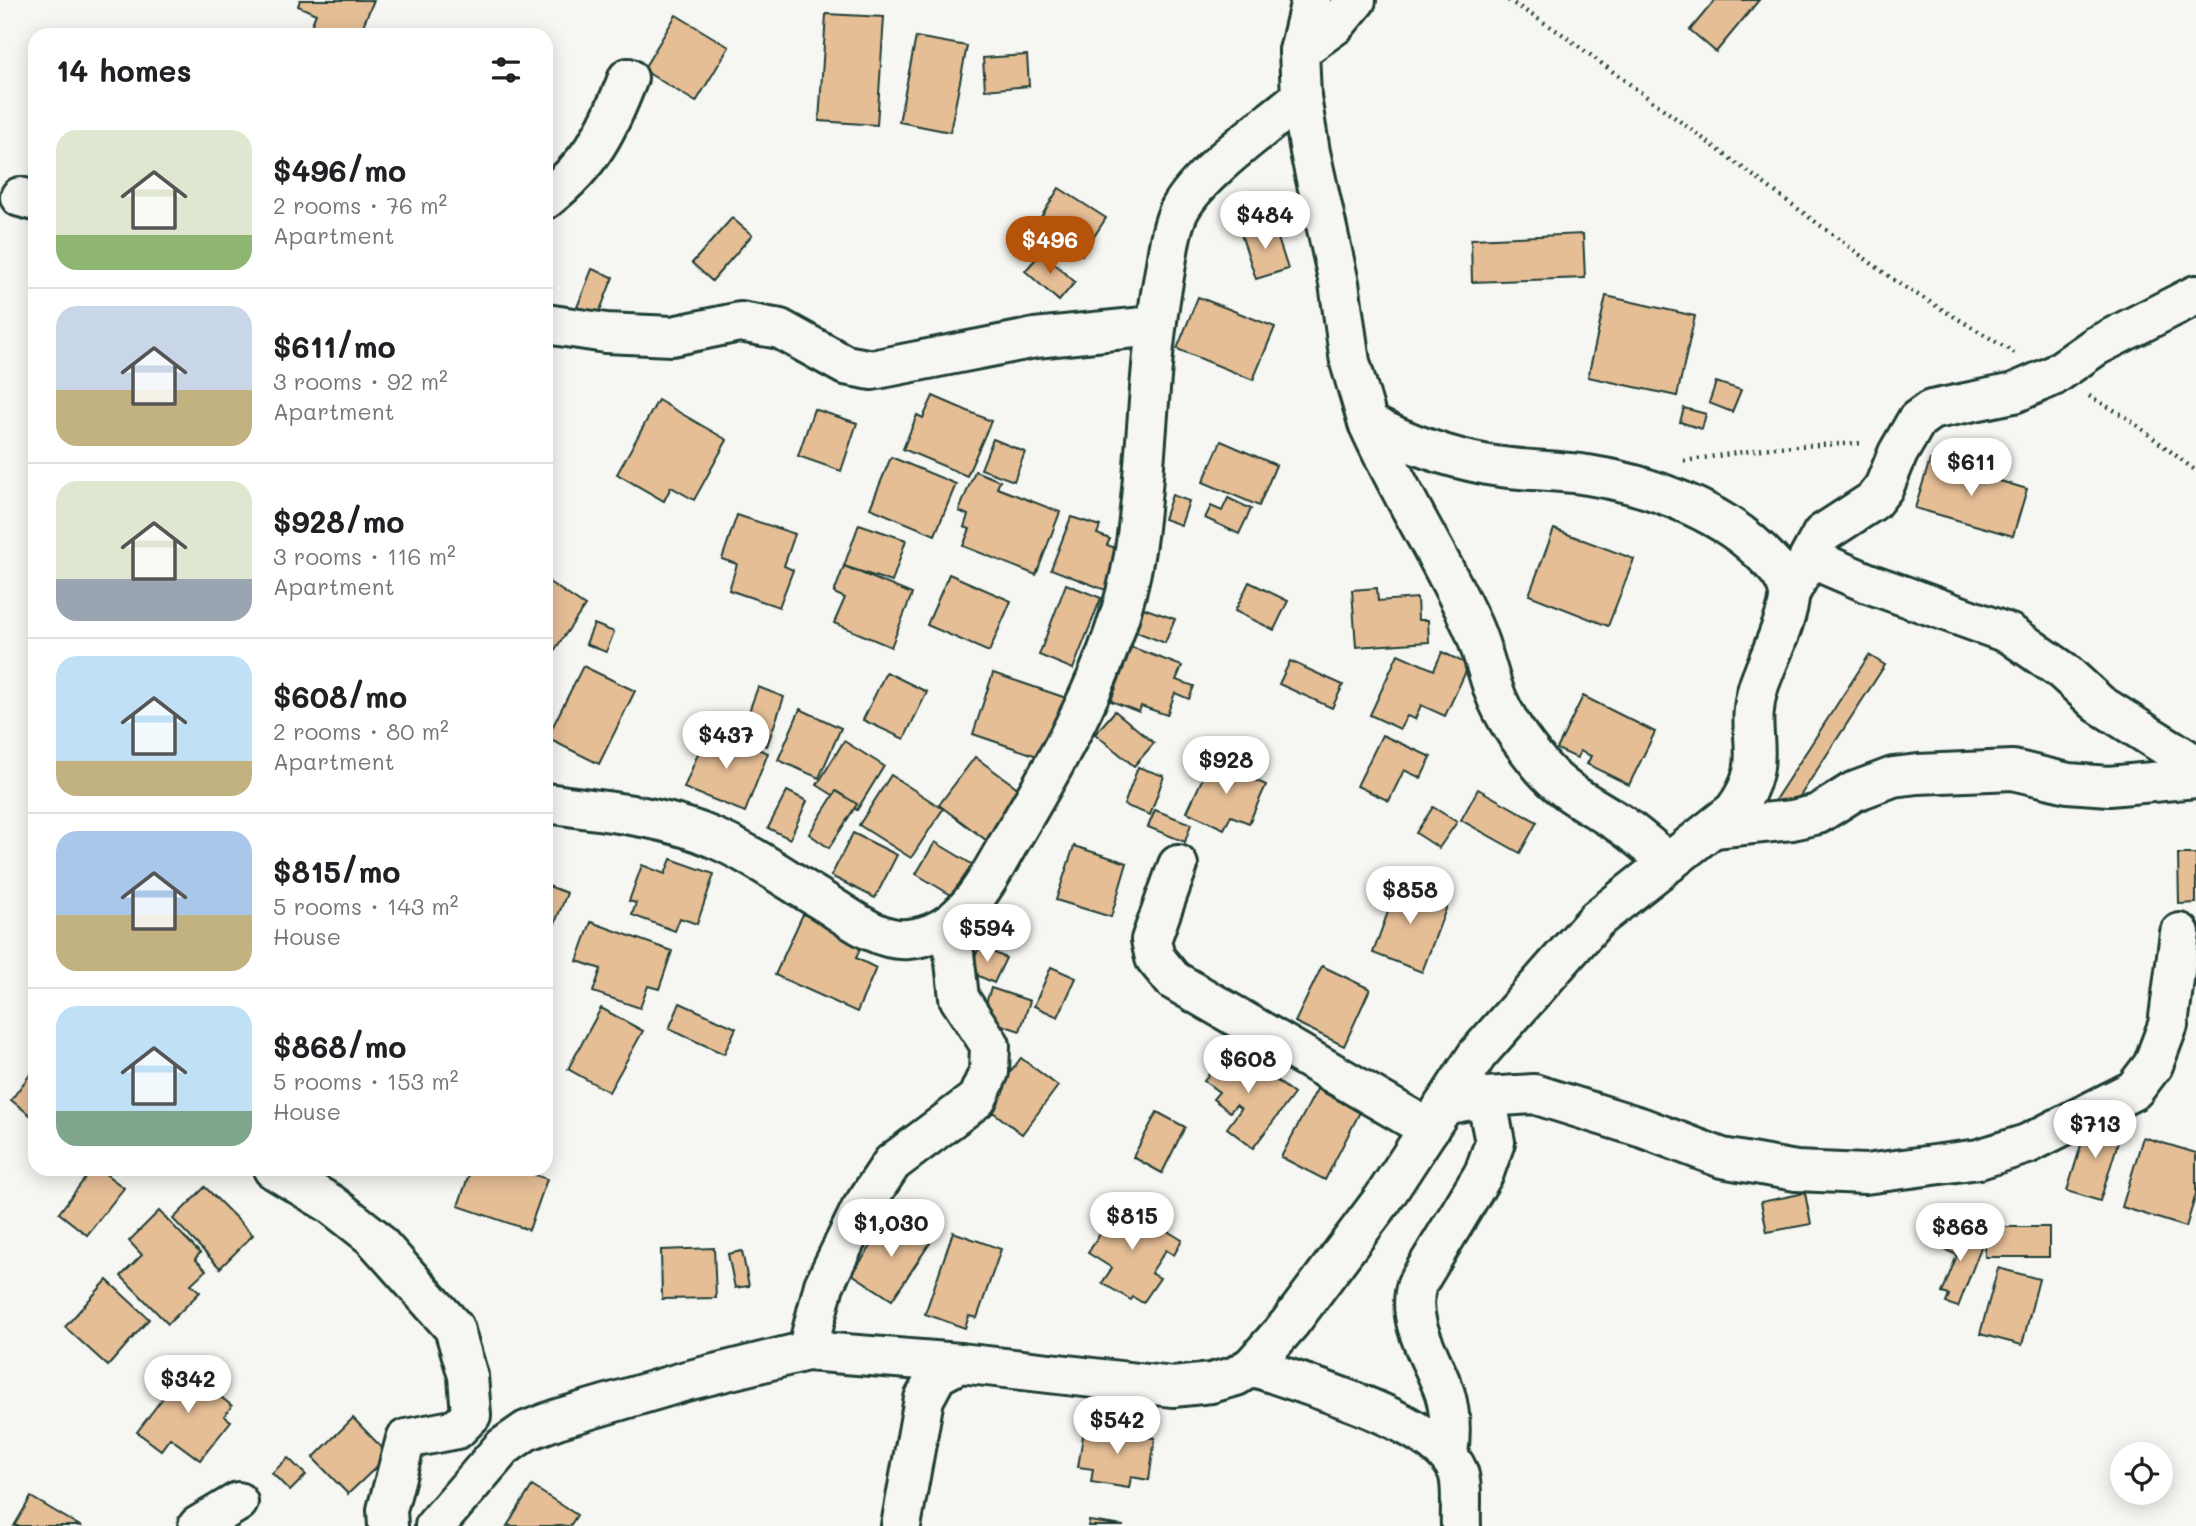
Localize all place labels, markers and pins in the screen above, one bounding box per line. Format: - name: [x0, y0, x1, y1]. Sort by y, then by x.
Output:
- pin: $484: [1224, 191, 1306, 251]
- pin: $496: [1009, 216, 1091, 276]
- pin: $611: [1930, 438, 2012, 498]
- pin: $437: [685, 712, 767, 771]
- pin: $928: [1185, 736, 1267, 796]
- pin: $858: [1369, 866, 1451, 926]
- pin: $594: [946, 904, 1028, 964]
- pin: $608: [1207, 1036, 1289, 1095]
- pin: $713: [2054, 1100, 2136, 1160]
- pin: $815: [1091, 1192, 1173, 1252]
- pin: $1,030: [834, 1200, 948, 1259]
- pin: $868: [1919, 1204, 2001, 1263]
- pin: $342: [147, 1356, 229, 1415]
- pin: $542: [1076, 1396, 1158, 1456]

